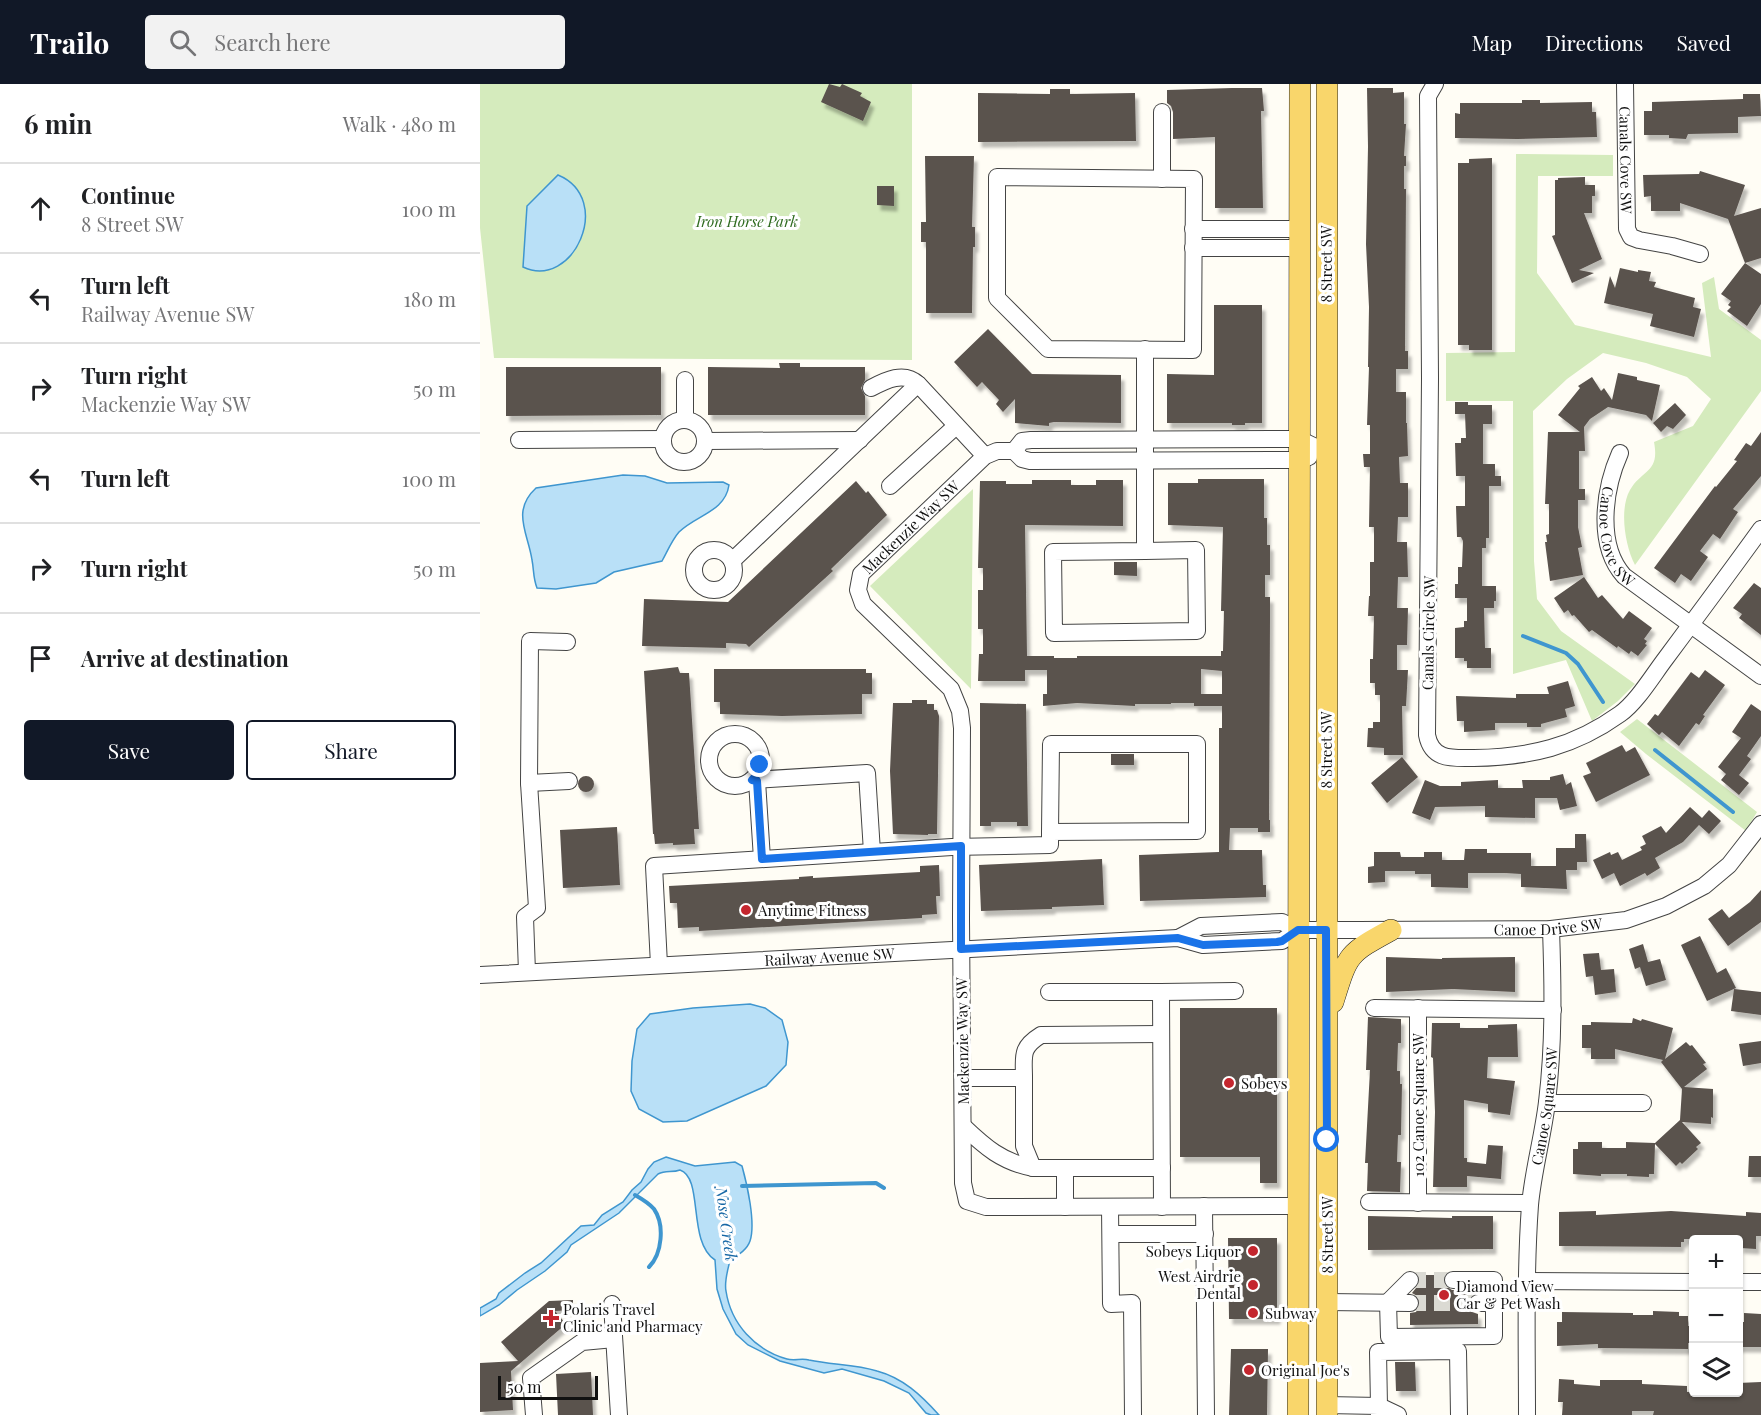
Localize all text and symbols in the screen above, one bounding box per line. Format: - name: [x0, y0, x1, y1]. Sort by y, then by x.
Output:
- search box: [145, 15, 565, 69]
- text: Trailo: [30, 24, 109, 61]
- icon: search: [166, 26, 199, 59]
- text: Search here: [214, 27, 331, 57]
- text: Map: [1471, 28, 1512, 56]
- text: Directions: [1545, 28, 1643, 56]
- text: Saved: [1676, 28, 1731, 56]
- text: 6 min: [24, 106, 92, 141]
- street label: Canals Cove SW: [1615, 106, 1637, 214]
- text: Walk · 480 m: [343, 110, 456, 137]
- text: Continue: [81, 180, 175, 210]
- icon: ahead: [24, 192, 57, 225]
- text: 100 m: [402, 195, 456, 222]
- text: 8 Street SW: [81, 210, 184, 237]
- park label: Iron Horse Park: [695, 211, 798, 231]
- street label: 8 Street SW: [1316, 225, 1336, 302]
- text: Turn left: [81, 270, 170, 300]
- icon: left: [24, 282, 57, 315]
- text: 180 m: [403, 285, 456, 312]
- text: Railway Avenue SW: [81, 300, 254, 327]
- text: Turn right: [81, 360, 187, 390]
- icon: right: [24, 372, 57, 405]
- text: 50 m: [413, 375, 456, 402]
- text: Mackenzie Way SW: [81, 390, 251, 417]
- icon: left: [24, 462, 57, 495]
- text: Turn left: [81, 463, 170, 493]
- text: 100 m: [402, 465, 456, 492]
- street label: Mackenzie Way SW: [857, 476, 964, 578]
- street label: Canoe Cove SW: [1595, 485, 1639, 591]
- icon: right: [24, 552, 57, 585]
- text: Turn right: [81, 553, 187, 583]
- text: 50 m: [413, 555, 456, 582]
- street label: Canals Circle SW: [1417, 575, 1439, 690]
- icon: arrive: [24, 642, 57, 675]
- text: Arrive at destination: [81, 643, 289, 673]
- street label: 8 Street SW: [1316, 711, 1336, 788]
- button: Save: [24, 720, 234, 780]
- button: Share: [246, 720, 456, 780]
- route end: [746, 751, 772, 777]
- place label: Anytime Fitness: [757, 900, 866, 920]
- marker: Anytime Fitness: [739, 903, 753, 917]
- street label: Canoe Drive SW: [1494, 913, 1604, 939]
- street label: Railway Avenue SW: [764, 943, 895, 970]
- street label: Mackenzie Way SW: [951, 977, 973, 1105]
- street label: 102 Canoe Square SW: [1408, 1033, 1428, 1177]
- street label: Canoe Square SW: [1526, 1046, 1561, 1167]
- place label: Sobeys: [1241, 1073, 1287, 1093]
- marker: Sobeys: [1222, 1076, 1236, 1090]
- route start: [1313, 1126, 1339, 1152]
- water label: Nose Creek: [711, 1183, 743, 1263]
- street label: 8 Street SW: [1317, 1196, 1337, 1273]
- map controls: [1689, 1235, 1743, 1397]
- button: +: [1689, 1235, 1743, 1289]
- place label: Sobeys Liquor: [1146, 1241, 1241, 1261]
- marker: Sobeys Liquor: [1246, 1244, 1260, 1258]
- place label: West Airdrie Dental: [1157, 1266, 1241, 1303]
- place label: Diamond View Car & Pet Wash: [1456, 1276, 1561, 1313]
- marker: West Airdrie Dental: [1246, 1278, 1260, 1292]
- marker: Diamond View Car & Pet Wash: [1437, 1288, 1451, 1302]
- button: −: [1689, 1289, 1743, 1343]
- place label: Polaris Travel Clinic and Pharmacy: [563, 1299, 703, 1336]
- place label: Subway: [1265, 1303, 1317, 1323]
- marker: Subway: [1246, 1306, 1260, 1320]
- marker: Polaris Travel Clinic and Pharmacy: [544, 1311, 558, 1325]
- button: layers: [1689, 1343, 1743, 1397]
- place label: Original Joe's: [1261, 1360, 1350, 1380]
- marker: Original Joe's: [1242, 1363, 1256, 1377]
- scale bar: [498, 1373, 598, 1400]
- text: 50 m: [507, 1376, 541, 1397]

